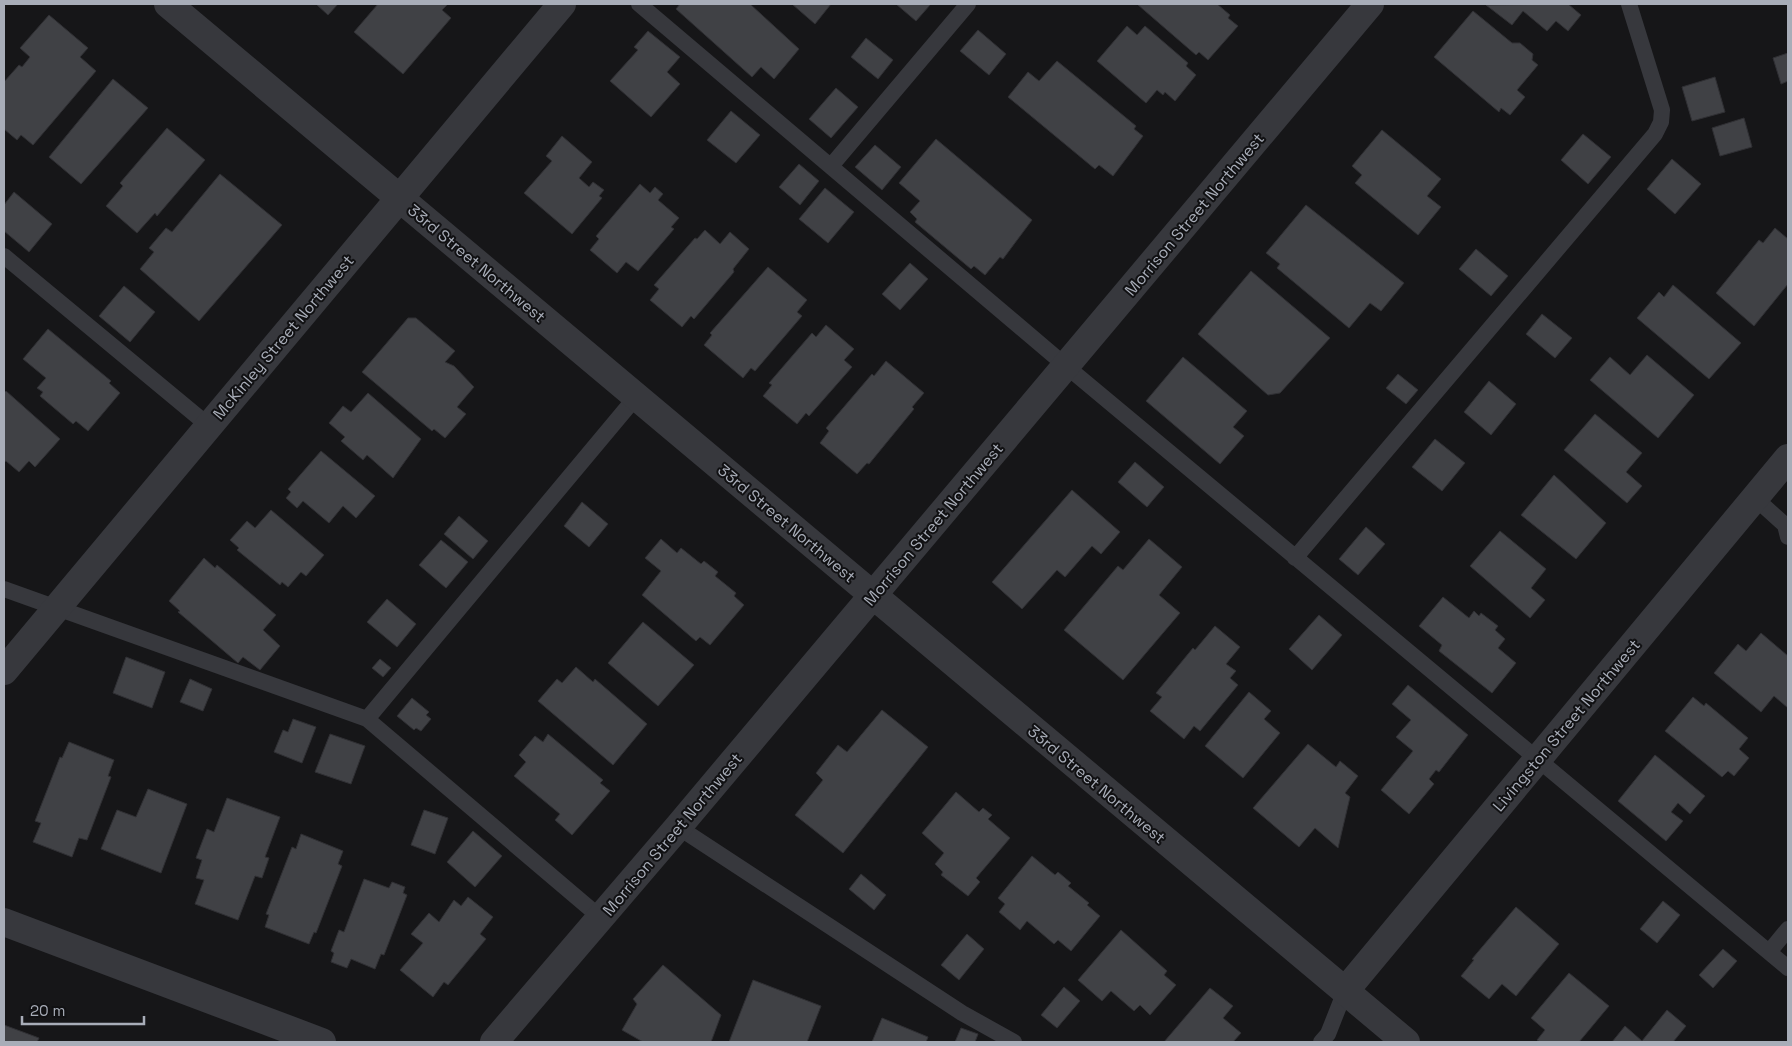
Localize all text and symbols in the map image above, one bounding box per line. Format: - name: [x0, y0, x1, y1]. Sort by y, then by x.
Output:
- street label: Morrison Street Northwest: [1120, 129, 1269, 300]
- street label: 33rd Street Northwest: [403, 199, 550, 327]
- street label: McKinley Street Northwest: [208, 251, 358, 424]
- street label: Morrison Street Northwest: [859, 439, 1008, 610]
- street label: 33rd Street Northwest: [713, 459, 860, 587]
- street label: Livingston Street Northwest: [1488, 635, 1645, 816]
- street label: 33rd Street Northwest: [1023, 720, 1170, 848]
- street label: Morrison Street Northwest: [598, 749, 747, 920]
- scale bar: [22, 994, 145, 1026]
- text: 20 m: [30, 1001, 65, 1020]

